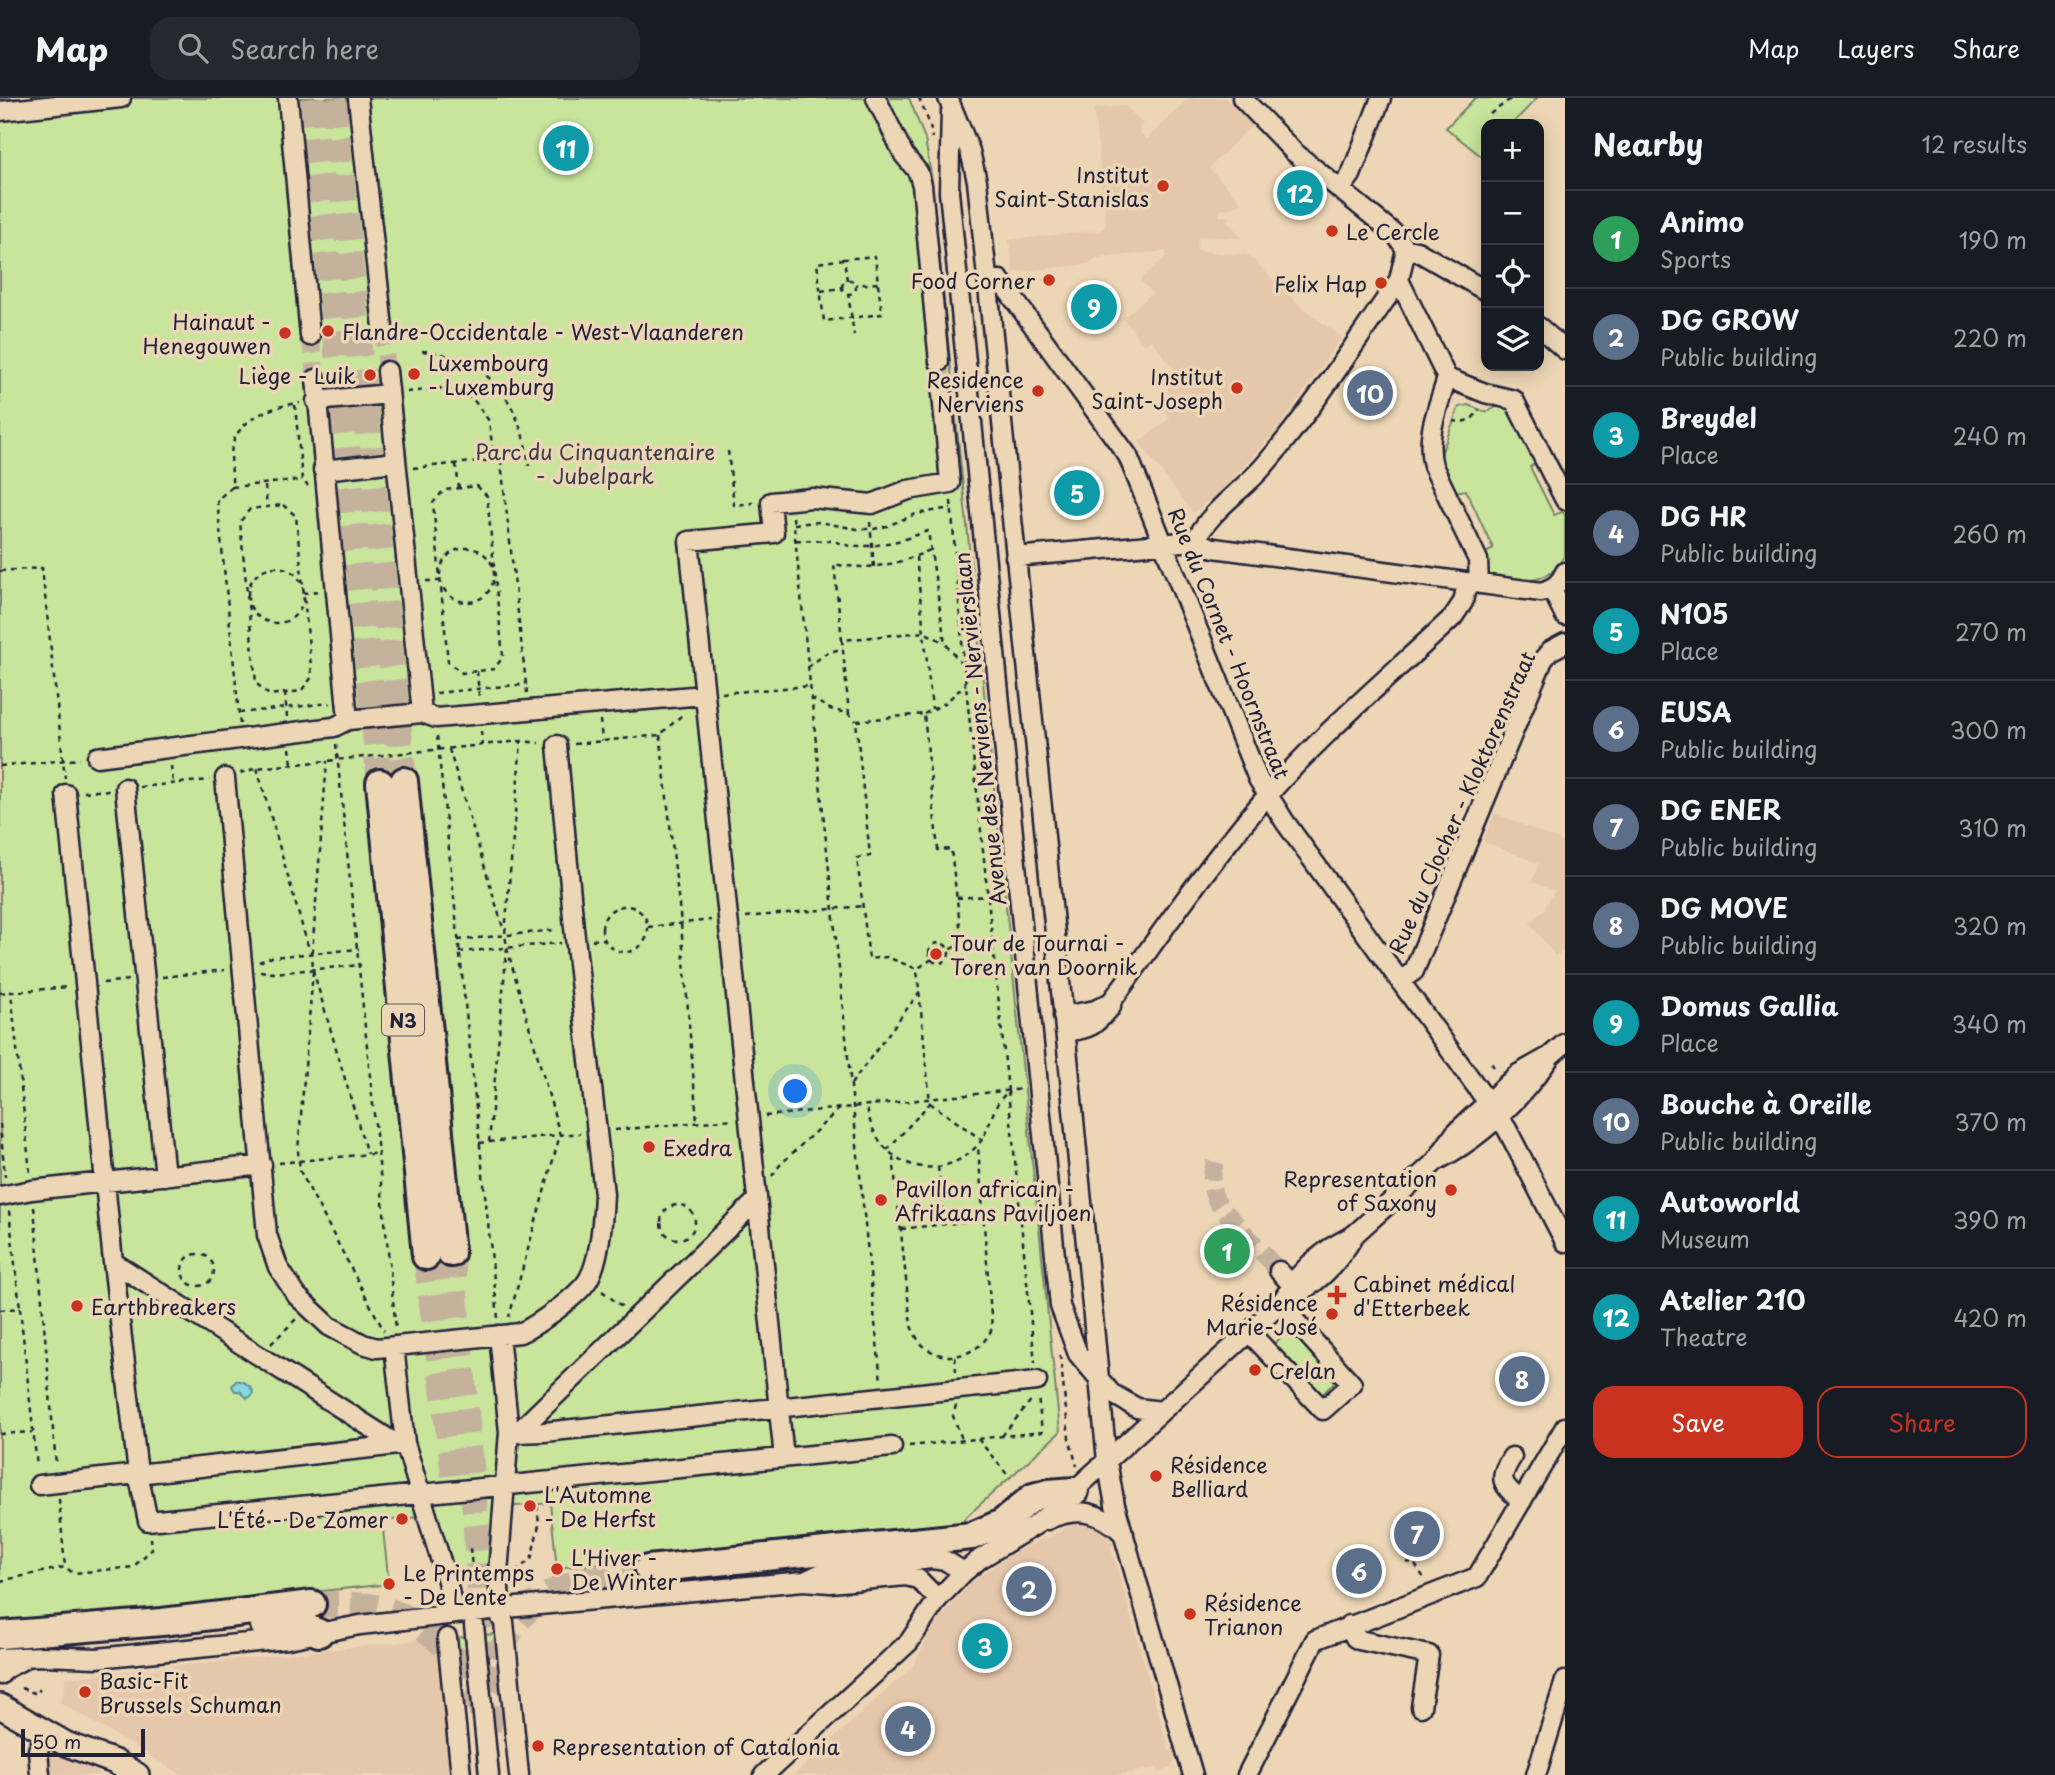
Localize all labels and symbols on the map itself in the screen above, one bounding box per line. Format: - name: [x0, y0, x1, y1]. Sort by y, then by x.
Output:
- pin: 11: [543, 122, 589, 174]
- place label: Institut Saint-Stanislas: [994, 158, 1149, 214]
- pin: 12: [1277, 167, 1323, 219]
- marker: Institut Saint-Stanislas: [1155, 178, 1171, 194]
- place label: Le Cercle: [1346, 215, 1440, 247]
- marker: Le Cercle: [1324, 223, 1340, 239]
- place label: Food Corner: [911, 264, 1035, 296]
- place label: Felix Hap: [1274, 267, 1367, 299]
- marker: Food Corner: [1041, 272, 1057, 288]
- marker: Felix Hap: [1373, 275, 1389, 291]
- pin: 9: [1071, 281, 1117, 333]
- place label: Hainaut - Henegouwen: [143, 305, 271, 361]
- place label: Flandre-Occidentale - West-Vlaanderen: [342, 315, 744, 347]
- marker: Flandre-Occidentale - West-Vlaanderen: [320, 323, 336, 339]
- marker: Hainaut - Henegouwen: [277, 325, 293, 341]
- place label: Luxembourg - Luxemburg: [428, 346, 554, 402]
- place label: Liège - Luik: [239, 359, 356, 391]
- place label: Institut Saint-Joseph: [1091, 360, 1223, 416]
- place label: Residence Nerviens: [926, 363, 1024, 419]
- marker: Luxembourg - Luxemburg: [406, 366, 422, 382]
- marker: Liège - Luik: [362, 367, 378, 383]
- pin: 10: [1347, 367, 1393, 419]
- marker: Institut Saint-Joseph: [1229, 380, 1245, 396]
- marker: Residence Nerviens: [1030, 383, 1046, 399]
- park label: Parc du Cinquantenaire - Jubelpark: [475, 435, 715, 491]
- pin: 5: [1054, 467, 1100, 519]
- street label: Rue du Cornet - Hoornstraat: [1161, 503, 1299, 783]
- street label: Avenue des Nerviens - Nerviërslaan: [945, 551, 1013, 907]
- street label: Rue du Clocher - Kloktorenstraat: [1380, 645, 1542, 958]
- place label: Tour de Tournai - Toren van Doornik: [950, 926, 1138, 982]
- marker: Tour de Tournai - Toren van Doornik: [928, 946, 944, 962]
- road number: N3: [382, 1004, 424, 1036]
- your location: [778, 1074, 812, 1108]
- place label: Exedra: [663, 1131, 733, 1163]
- marker: Exedra: [641, 1139, 657, 1155]
- place label: Representation of Saxony: [1283, 1162, 1437, 1218]
- place label: Pavillon africain - Afrikaans Paviljoen: [895, 1172, 1091, 1228]
- marker: Representation of Saxony: [1443, 1182, 1459, 1198]
- marker: Pavillon africain - Afrikaans Paviljoen: [873, 1192, 889, 1208]
- pin: 1: [1204, 1225, 1250, 1277]
- place label: Cabinet médical d'Etterbeek: [1353, 1267, 1516, 1323]
- marker: Cabinet médical d'Etterbeek: [1327, 1285, 1347, 1305]
- place label: Résidence Marie-José: [1206, 1286, 1318, 1342]
- place label: Earthbreakers: [91, 1290, 236, 1322]
- marker: Earthbreakers: [69, 1298, 85, 1314]
- marker: Résidence Marie-José: [1324, 1306, 1340, 1322]
- pin: 8: [1499, 1353, 1545, 1405]
- place label: Crelan: [1269, 1354, 1336, 1386]
- marker: Crelan: [1247, 1362, 1263, 1378]
- place label: Résidence Belliard: [1170, 1448, 1268, 1504]
- marker: Résidence Belliard: [1148, 1468, 1164, 1484]
- place label: L'Automne - De Herfst: [544, 1478, 656, 1534]
- marker: L'Automne - De Herfst: [522, 1498, 538, 1514]
- place label: L'Été - De Zomer: [217, 1503, 388, 1535]
- pin: 7: [1394, 1508, 1440, 1560]
- marker: L'Été - De Zomer: [394, 1511, 410, 1527]
- place label: L'Hiver - De Winter: [571, 1541, 677, 1597]
- pin: 6: [1336, 1545, 1382, 1597]
- place label: Le Printemps - De Lente: [403, 1556, 534, 1612]
- marker: L'Hiver - De Winter: [549, 1561, 565, 1577]
- pin: 2: [1006, 1563, 1052, 1615]
- marker: Le Printemps - De Lente: [381, 1576, 397, 1592]
- place label: Résidence Trianon: [1204, 1586, 1302, 1642]
- marker: Résidence Trianon: [1182, 1606, 1198, 1622]
- pin: 3: [962, 1620, 1008, 1672]
- place label: Basic-Fit Brussels Schuman: [99, 1664, 282, 1720]
- marker: Basic-Fit Brussels Schuman: [77, 1684, 93, 1700]
- pin: 4: [885, 1703, 931, 1755]
- scale bar: [21, 1726, 145, 1758]
- place label: Representation of Catalonia: [552, 1730, 840, 1762]
- marker: Representation of Catalonia: [530, 1738, 546, 1754]

